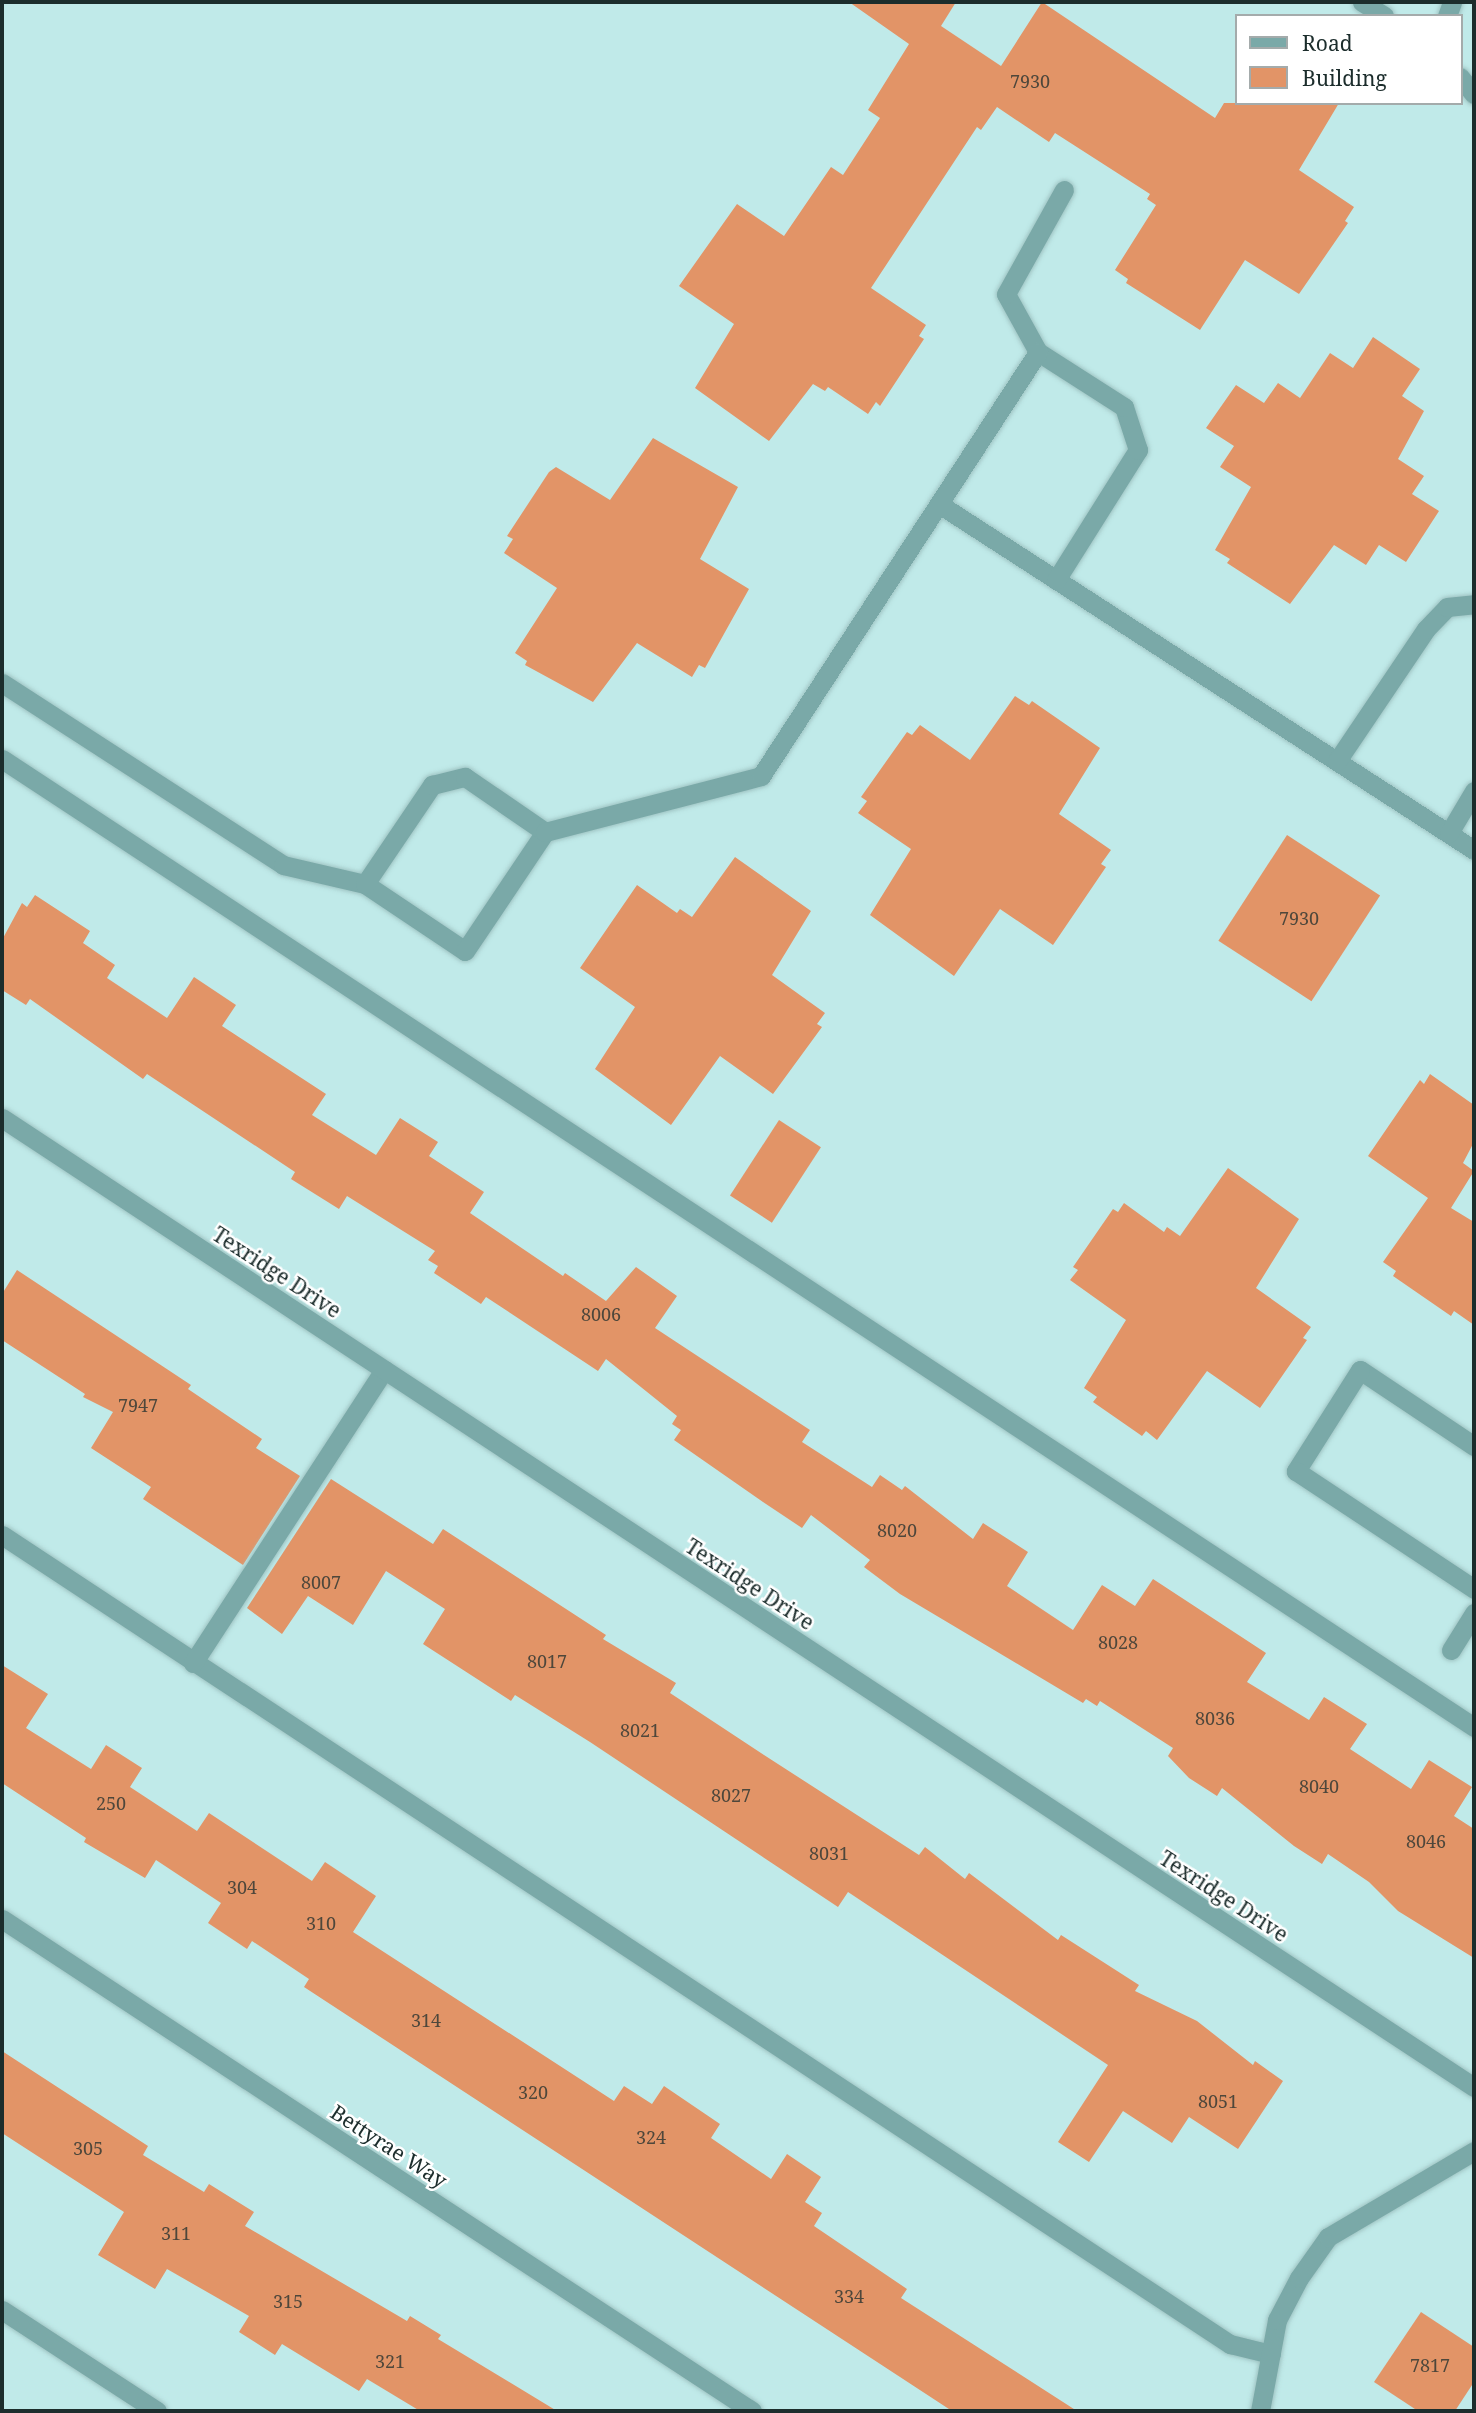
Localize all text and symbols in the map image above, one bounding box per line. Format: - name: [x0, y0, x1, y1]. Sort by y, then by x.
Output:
- legend: [1234, 14, 1462, 105]
- text: Road: [1302, 29, 1353, 57]
- text: Building: [1302, 64, 1387, 92]
- house number: 7930: [1010, 70, 1050, 92]
- house number: 7930: [1279, 907, 1319, 929]
- street label: Texridge Drive: [208, 1221, 346, 1323]
- house number: 8006: [581, 1303, 621, 1325]
- house number: 7947: [118, 1394, 158, 1416]
- house number: 8020: [877, 1519, 917, 1541]
- street label: Texridge Drive: [681, 1533, 819, 1635]
- house number: 8007: [301, 1571, 341, 1593]
- house number: 8028: [1098, 1631, 1138, 1653]
- house number: 8017: [527, 1650, 567, 1672]
- house number: 8036: [1195, 1707, 1235, 1729]
- house number: 8021: [620, 1719, 660, 1741]
- house number: 8040: [1299, 1775, 1339, 1797]
- house number: 8027: [711, 1784, 751, 1806]
- house number: 250: [96, 1792, 126, 1814]
- house number: 8046: [1406, 1830, 1446, 1852]
- house number: 8031: [809, 1842, 849, 1864]
- street label: Texridge Drive: [1155, 1845, 1293, 1947]
- house number: 304: [227, 1876, 257, 1898]
- house number: 310: [306, 1912, 336, 1934]
- house number: 314: [411, 2009, 441, 2031]
- house number: 320: [518, 2081, 548, 2103]
- house number: 8051: [1198, 2090, 1238, 2112]
- street label: Bettyrae Way: [326, 2099, 452, 2193]
- house number: 324: [636, 2126, 666, 2148]
- house number: 305: [73, 2137, 103, 2159]
- house number: 311: [161, 2222, 191, 2244]
- house number: 334: [834, 2285, 864, 2307]
- house number: 315: [273, 2290, 303, 2312]
- house number: 321: [375, 2350, 405, 2372]
- house number: 7817: [1410, 2354, 1450, 2376]

